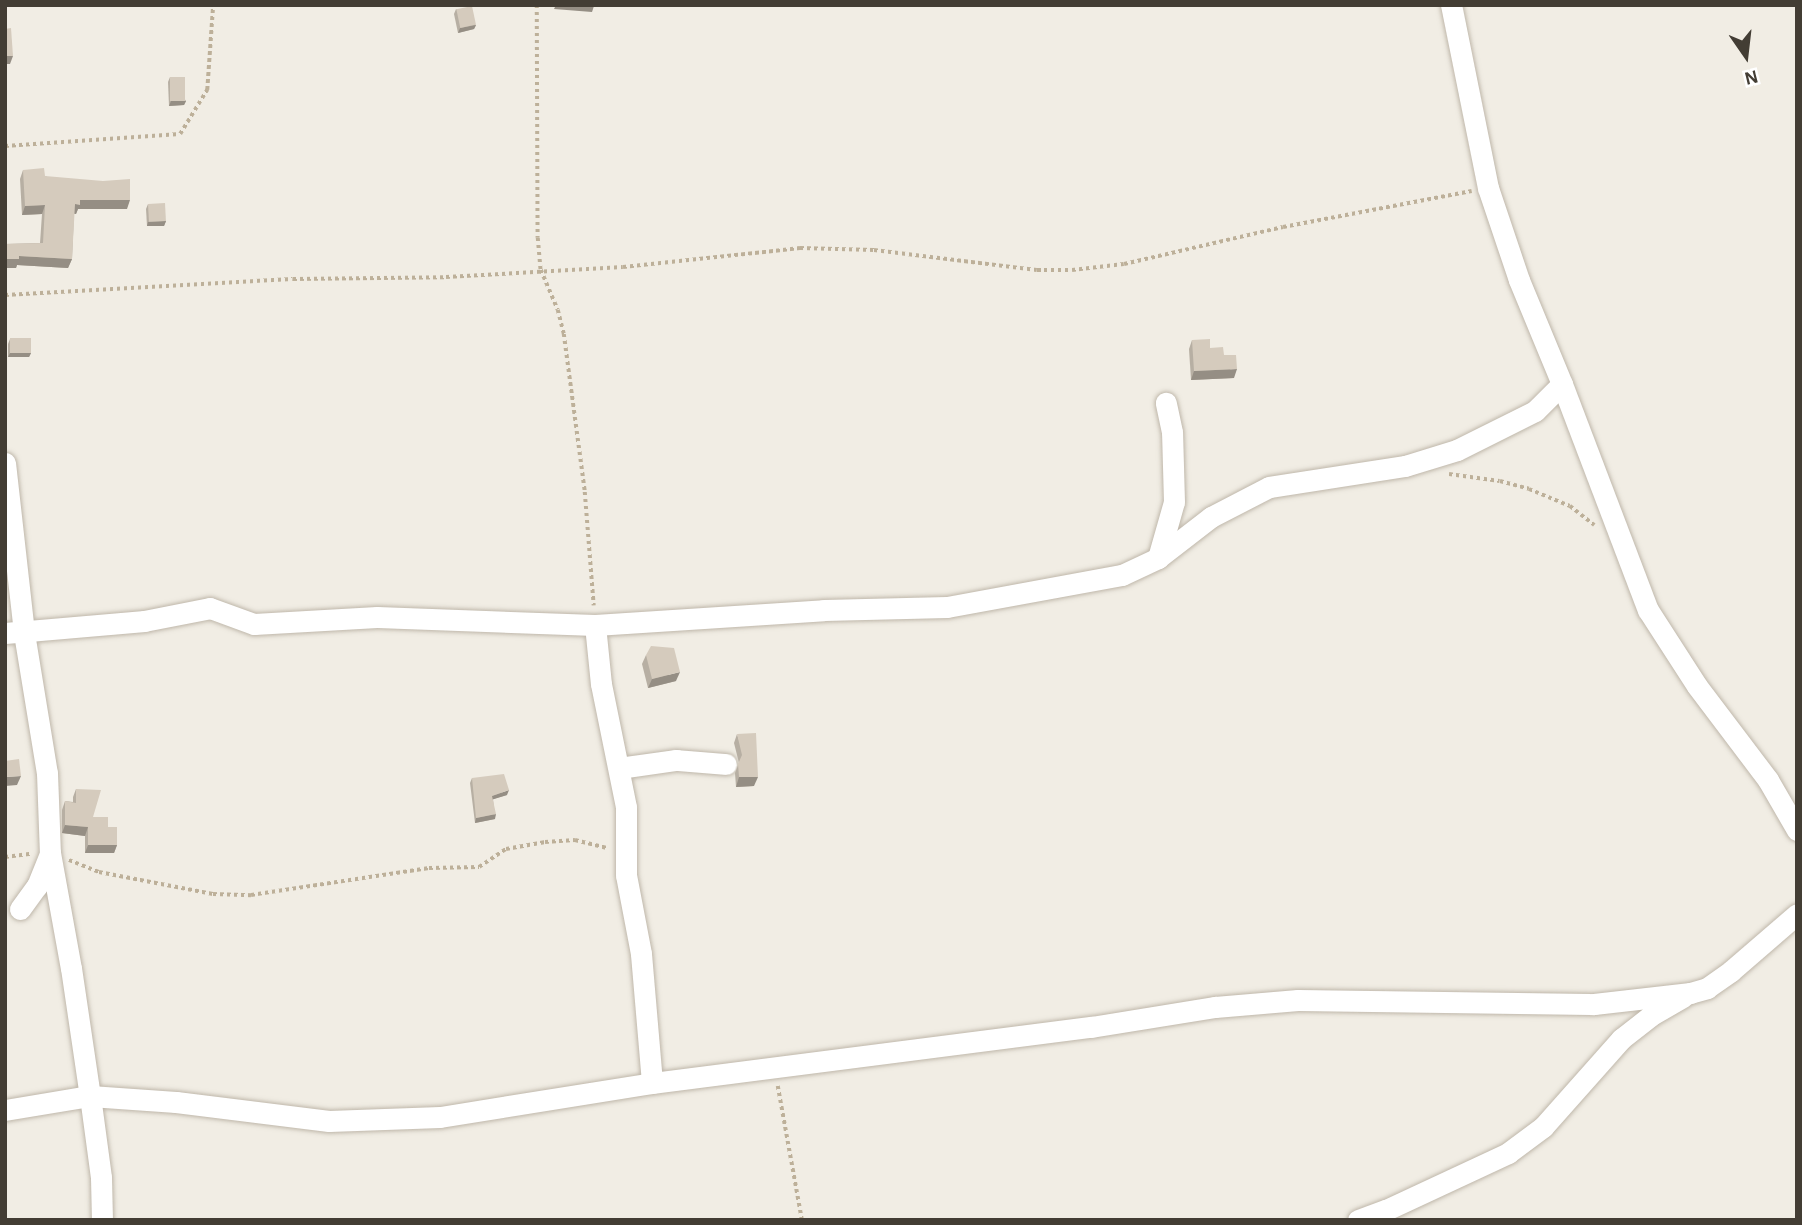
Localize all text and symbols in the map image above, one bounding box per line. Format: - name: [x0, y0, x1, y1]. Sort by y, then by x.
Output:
- north arrow: [1711, 21, 1781, 91]
- text: N: [1742, 66, 1760, 88]

